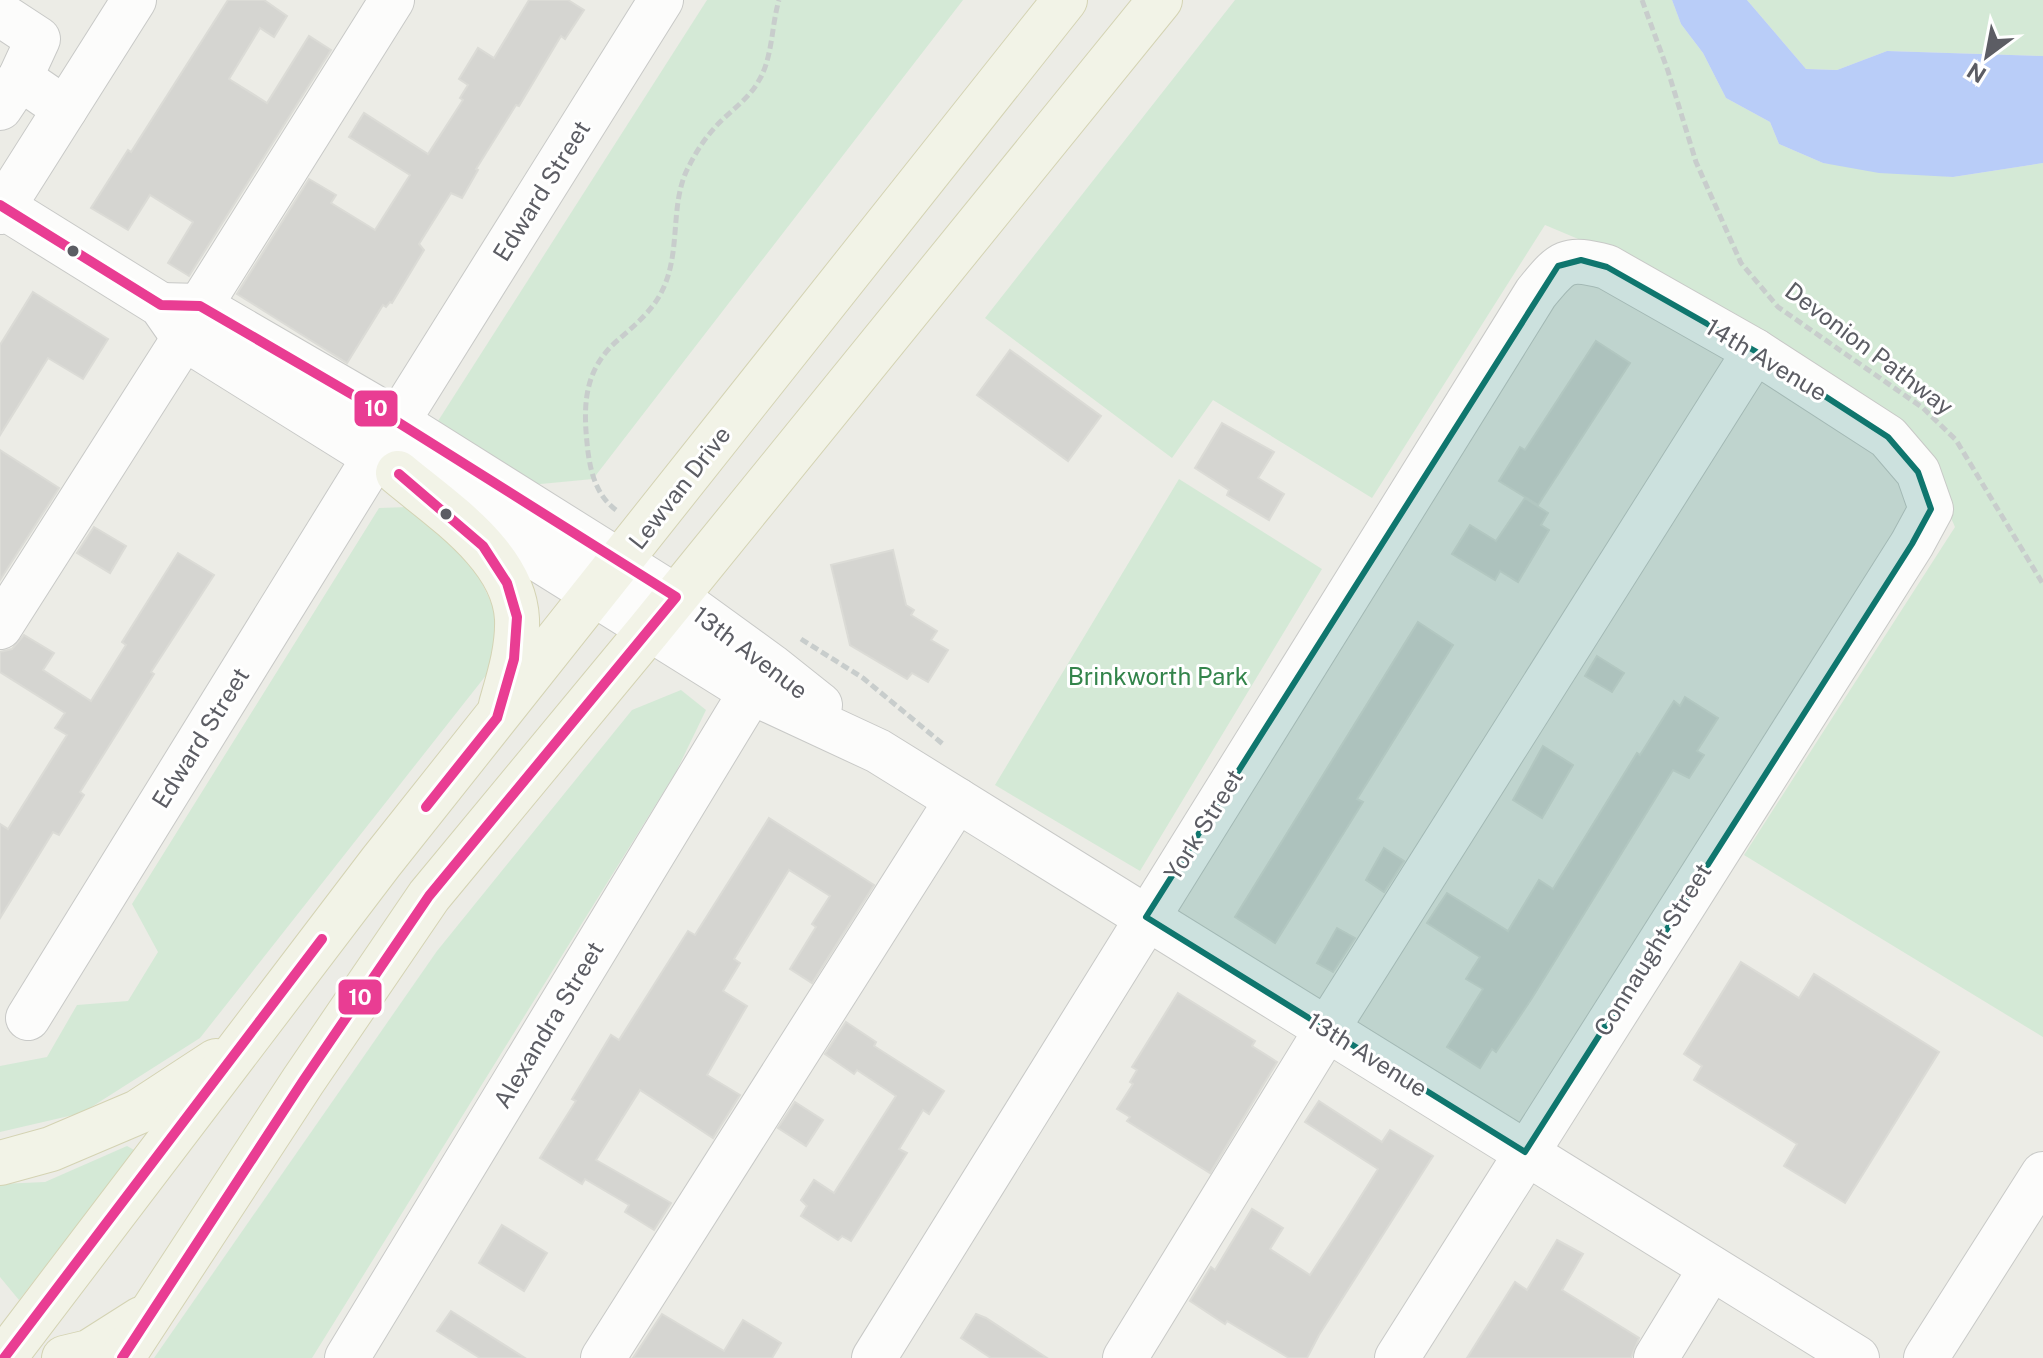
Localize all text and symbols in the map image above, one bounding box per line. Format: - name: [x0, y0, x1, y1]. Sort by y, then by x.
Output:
- north arrow: [1947, 16, 2027, 96]
- text: N: [1962, 57, 1991, 89]
- street label: Edward Street: [487, 115, 595, 266]
- unlabelled marker: [65, 243, 81, 259]
- street label: Devonion Pathway: [1780, 276, 1959, 421]
- street label: 14th Avenue: [1701, 312, 1832, 406]
- line badge: 10: [353, 389, 399, 428]
- text: 10: [364, 395, 388, 421]
- street label: Lewvan Drive: [623, 420, 736, 554]
- unlabelled marker: [438, 506, 454, 522]
- street label: 13th Avenue: [688, 600, 813, 704]
- street label: Edward Street: [146, 662, 254, 813]
- park label: Brinkworth Park: [1068, 662, 1248, 690]
- street label: York Street: [1158, 764, 1248, 885]
- street label: Connaught Street: [1588, 858, 1717, 1041]
- street label: Alexandra Street: [487, 936, 609, 1113]
- line badge: 10: [337, 978, 383, 1016]
- text: 10: [348, 984, 372, 1010]
- street label: 13th Avenue: [1302, 1006, 1433, 1102]

